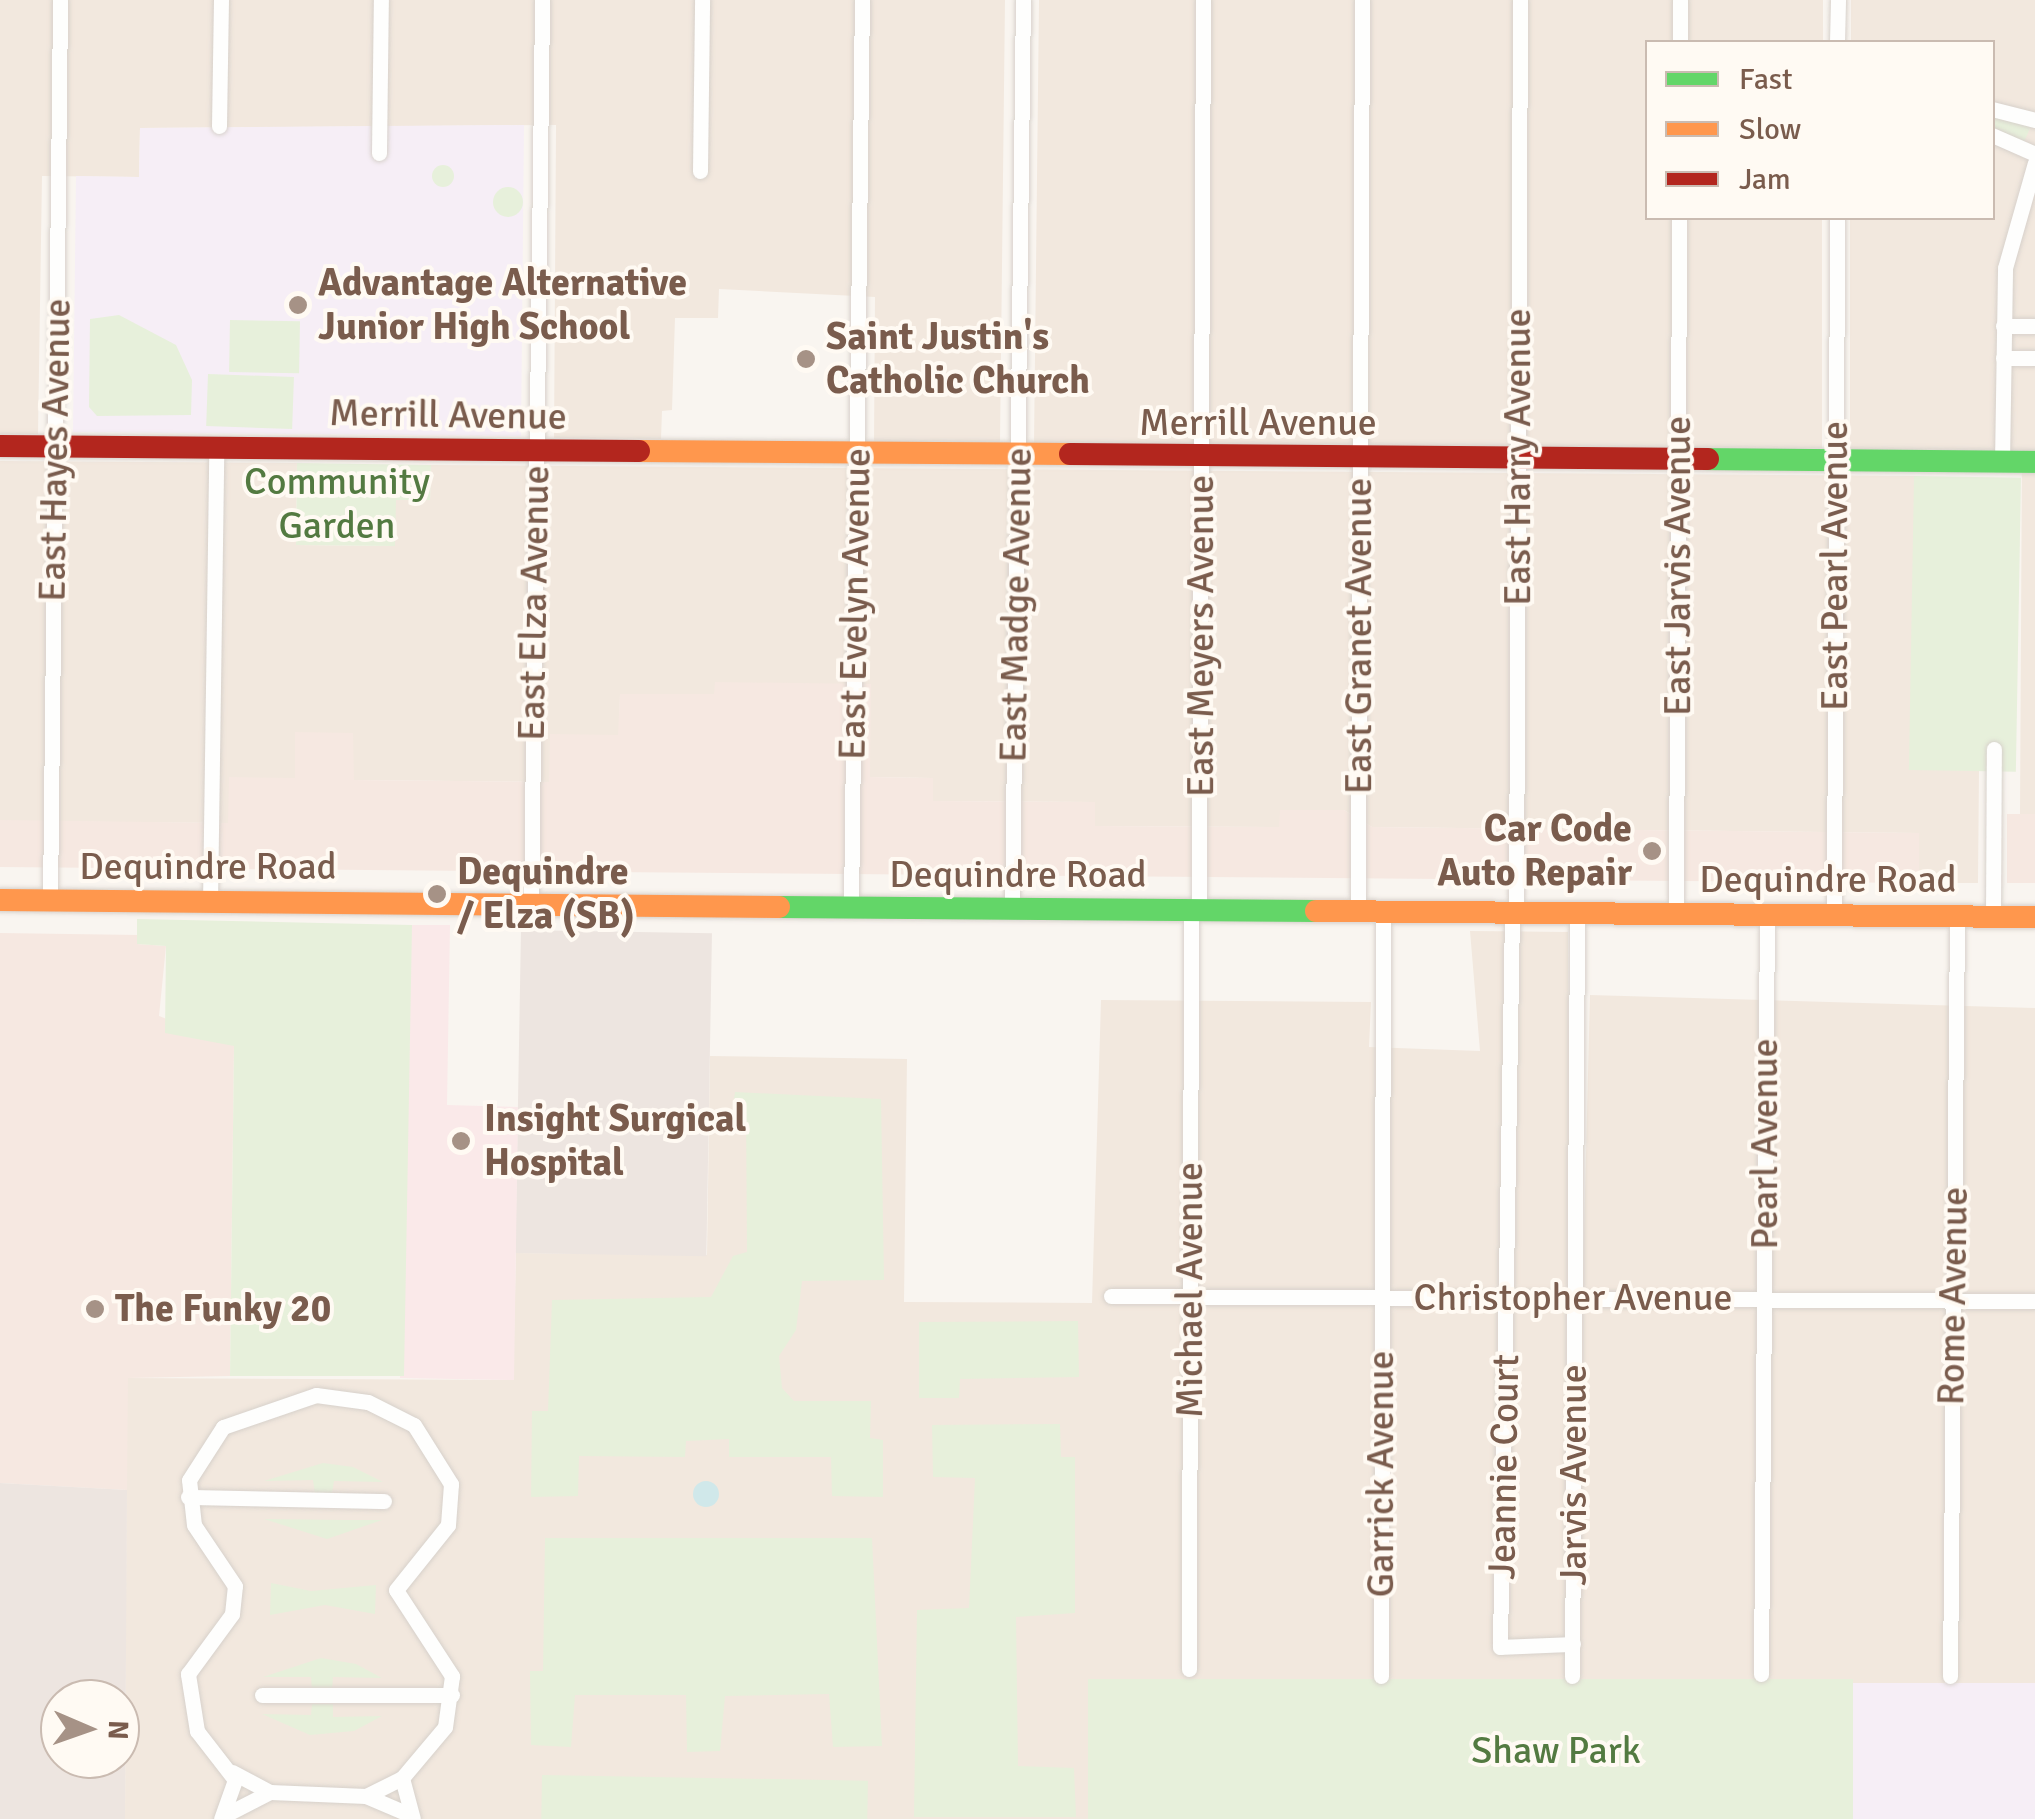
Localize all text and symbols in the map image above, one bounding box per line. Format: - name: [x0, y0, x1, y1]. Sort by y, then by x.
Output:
- legend: [1645, 40, 1995, 220]
- text: Fast: [1739, 61, 1792, 98]
- text: Slow: [1739, 111, 1801, 148]
- text: Jam: [1739, 161, 1791, 198]
- place label: Advantage Alternative Junior High School: [318, 260, 687, 350]
- marker: Advantage Alternative Junior High School: [287, 294, 309, 316]
- street label: East Hayes Avenue: [30, 298, 80, 602]
- street label: East Harry Avenue: [1495, 308, 1541, 606]
- place label: Saint Justin's Catholic Church: [826, 314, 1090, 404]
- marker: Saint Justin's Catholic Church: [795, 348, 817, 370]
- street label: Merrill Avenue: [329, 390, 567, 440]
- street label: Merrill Avenue: [1139, 400, 1377, 446]
- street label: East Jarvis Avenue: [1655, 416, 1701, 716]
- street label: East Pearl Avenue: [1812, 421, 1858, 711]
- street label: East Madge Avenue: [990, 447, 1042, 763]
- street label: East Evelyn Avenue: [829, 448, 881, 760]
- park label: Community Garden: [244, 459, 430, 548]
- street label: East Elza Avenue: [509, 465, 559, 741]
- street label: East Meyers Avenue: [1178, 475, 1224, 797]
- street label: East Granet Avenue: [1336, 478, 1382, 794]
- place label: Car Code Auto Repair: [1437, 806, 1632, 896]
- marker: Car Code Auto Repair: [1641, 840, 1663, 862]
- street label: Dequindre Road: [79, 844, 337, 890]
- place label: Dequindre / Elza (SB): [457, 849, 635, 938]
- street label: Dequindre Road: [889, 852, 1147, 898]
- street label: Dequindre Road: [1699, 857, 1957, 903]
- marker: Dequindre / Elza (SB): [426, 883, 448, 905]
- street label: Pearl Avenue: [1742, 1038, 1788, 1250]
- place label: Insight Surgical Hospital: [484, 1096, 746, 1186]
- marker: Insight Surgical Hospital: [448, 1128, 474, 1154]
- street label: Michael Avenue: [1167, 1162, 1213, 1418]
- street label: Rome Avenue: [1928, 1186, 1978, 1406]
- street label: Christopher Avenue: [1414, 1275, 1732, 1321]
- place label: The Funky 20: [115, 1286, 331, 1332]
- marker: The Funky 20: [84, 1298, 106, 1320]
- street label: Garrick Avenue: [1358, 1351, 1404, 1597]
- street label: Jeannie Court: [1479, 1354, 1529, 1580]
- street label: Jarvis Avenue: [1551, 1364, 1597, 1586]
- north arrow: [40, 1679, 140, 1779]
- text: N: [101, 1720, 135, 1740]
- park label: Shaw Park: [1471, 1728, 1641, 1774]

